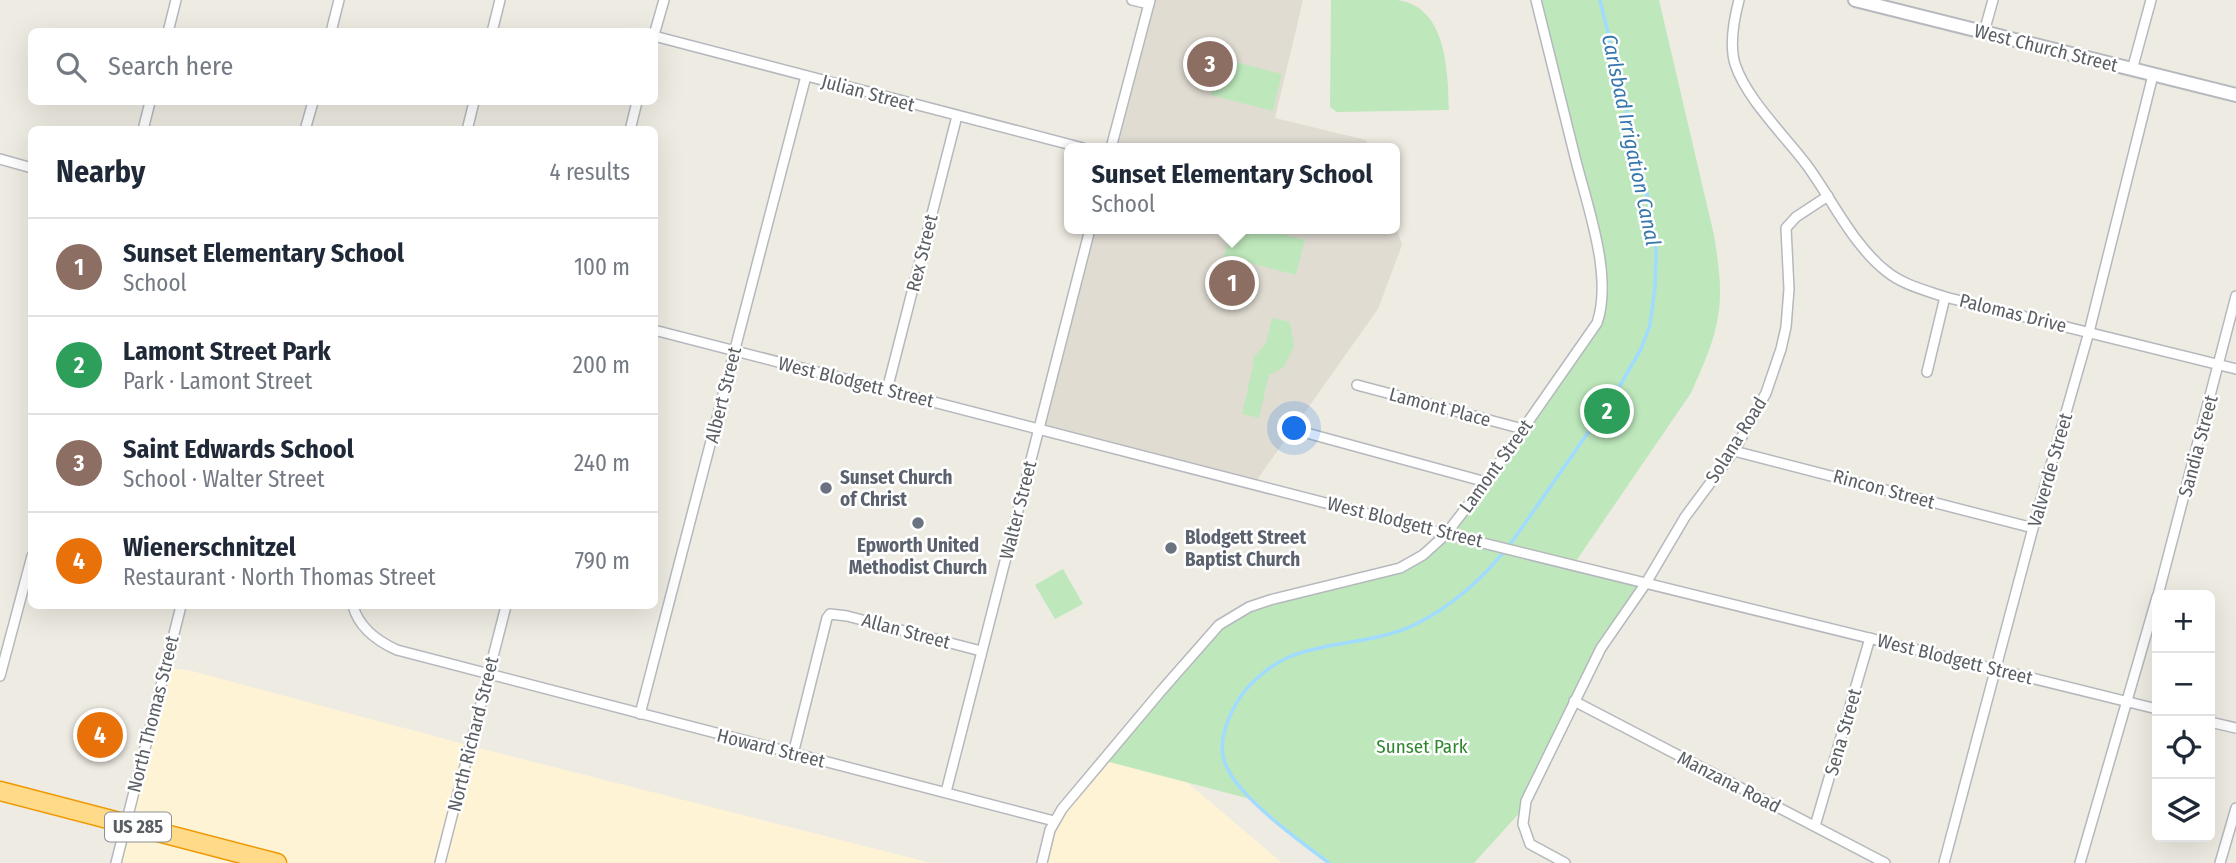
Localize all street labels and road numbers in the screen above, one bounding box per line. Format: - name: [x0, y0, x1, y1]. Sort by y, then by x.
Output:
- street label: West Church Street: [1972, 19, 2121, 77]
- street label: Julian Street: [819, 70, 918, 117]
- street label: Rex Street: [901, 211, 943, 294]
- street label: Palomas Drive: [1957, 289, 2069, 337]
- street label: Albert Street: [700, 344, 746, 446]
- street label: West Blodgett Street: [776, 352, 937, 413]
- street label: Lamont Place: [1387, 382, 1493, 432]
- street label: Sandia Street: [2173, 392, 2223, 499]
- street label: Solana Road: [1701, 393, 1771, 487]
- street label: Valverde Street: [2023, 410, 2077, 530]
- street label: Lamont Street: [1454, 414, 1538, 517]
- street label: Walter Street: [995, 457, 1042, 562]
- street label: Rincon Street: [1831, 464, 1938, 514]
- street label: West Blodgett Street: [1325, 492, 1486, 553]
- street label: Allan Street: [859, 608, 953, 654]
- street label: West Blodgett Street: [1875, 629, 2036, 690]
- street label: North Thomas Street: [122, 632, 184, 795]
- street label: North Richard Street: [443, 653, 504, 814]
- street label: Sena Street: [1820, 685, 1867, 778]
- street label: Howard Street: [715, 723, 828, 773]
- street label: Manzana Road: [1674, 746, 1784, 818]
- road number: US 285: [105, 812, 171, 842]

